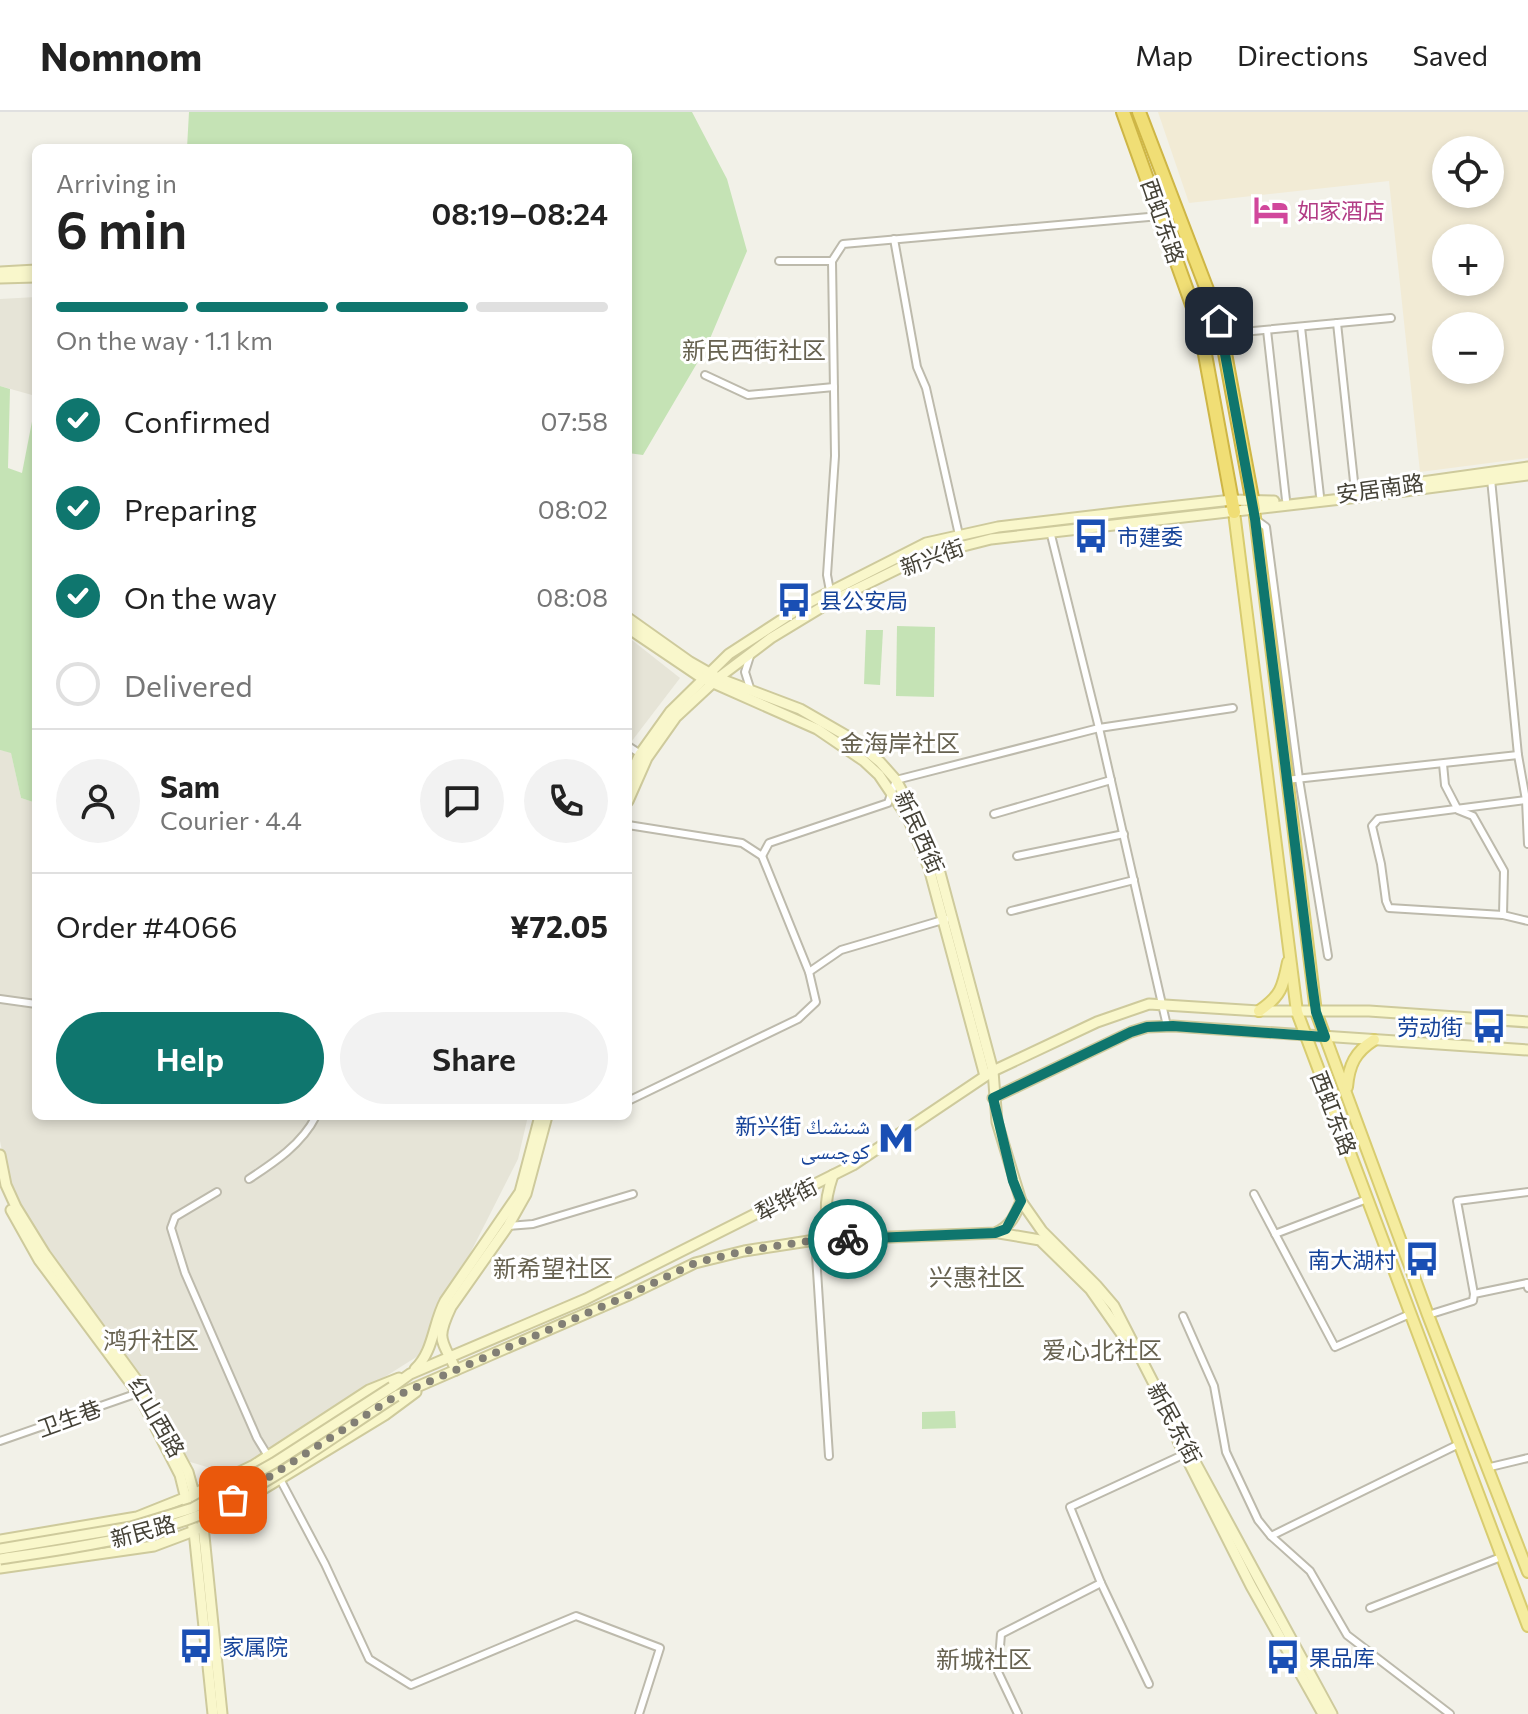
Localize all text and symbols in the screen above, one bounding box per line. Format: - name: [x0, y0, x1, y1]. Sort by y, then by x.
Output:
- text: Nomnom: [40, 32, 202, 79]
- text: Map: [1135, 38, 1193, 72]
- text: Directions: [1237, 38, 1368, 72]
- text: Saved: [1412, 38, 1488, 72]
- map controls: [1432, 136, 1504, 384]
- button: locate: [1432, 136, 1504, 208]
- text: Arriving in: [56, 167, 177, 198]
- street label: 西虹东路: [1136, 175, 1190, 267]
- hotel icon: 如家酒店: [1252, 191, 1290, 229]
- text: 08:19–08:24: [432, 194, 608, 231]
- text: 6 min: [56, 196, 187, 260]
- place label: 如家酒店: [1297, 197, 1385, 224]
- button: +: [1432, 224, 1504, 296]
- pin: [1185, 287, 1253, 355]
- icon: home: [1197, 299, 1241, 343]
- button: −: [1432, 312, 1504, 384]
- text: On the way · 1.1 km: [56, 324, 273, 355]
- district label: 新民西街社区: [682, 335, 826, 364]
- icon: check: [56, 398, 100, 442]
- text: Confirmed: [124, 402, 271, 439]
- text: 07:58: [541, 405, 608, 436]
- street label: 安居南路: [1335, 469, 1425, 507]
- icon: check: [56, 486, 100, 530]
- text: Preparing: [124, 490, 257, 527]
- text: 08:02: [538, 493, 608, 524]
- bus stop icon: 市建委: [1072, 517, 1110, 555]
- place label: 市建委: [1117, 523, 1183, 550]
- street label: 新兴街: [896, 533, 968, 581]
- icon: check: [56, 574, 100, 618]
- text: On the way: [124, 578, 277, 615]
- text: 08:08: [536, 581, 608, 612]
- bus stop icon: 县公安局: [775, 581, 813, 619]
- place label: 县公安局: [820, 587, 908, 614]
- text: Delivered: [124, 666, 253, 703]
- district label: 金海岸社区: [840, 728, 960, 757]
- button: person: [56, 759, 140, 843]
- button: chat: [420, 759, 504, 843]
- button: phone: [524, 759, 608, 843]
- text: Sam: [160, 767, 220, 804]
- street label: 新民西街: [890, 786, 950, 878]
- text: Courier · 4.4: [160, 804, 302, 835]
- text: Order #4066: [56, 907, 237, 944]
- text: ¥72.05: [510, 907, 608, 944]
- bus stop icon: 劳动街: [1470, 1007, 1508, 1045]
- button: Help: [56, 1012, 324, 1104]
- button: Share: [340, 1012, 608, 1104]
- place label: 劳动街: [1397, 1013, 1463, 1040]
- street label: 西虹东路: [1306, 1067, 1362, 1159]
- place label: 新兴街 شىنشىڭ كوچىسى: [735, 1112, 870, 1165]
- metro station icon: 新兴街 شىنشىڭ كوچىسى: [877, 1119, 915, 1157]
- street label: 犁铧街: [750, 1172, 822, 1226]
- courier: [808, 1199, 888, 1279]
- icon: bike: [826, 1217, 870, 1261]
- bus stop icon: 南大湖村: [1403, 1240, 1441, 1278]
- place label: 南大湖村: [1308, 1246, 1396, 1273]
- district label: 新希望社区: [493, 1253, 613, 1282]
- district label: 兴惠社区: [929, 1262, 1025, 1291]
- district label: 鸿升社区: [103, 1325, 199, 1354]
- district label: 爱心北社区: [1042, 1335, 1162, 1364]
- street label: 红山西路: [123, 1372, 191, 1462]
- street label: 新民东街: [1142, 1378, 1208, 1468]
- street label: 卫生巷: [33, 1394, 105, 1442]
- pin: [199, 1466, 267, 1534]
- icon: bag: [211, 1478, 255, 1522]
- street label: 新民路: [108, 1509, 178, 1553]
- bus stop icon: 家属院: [177, 1627, 215, 1665]
- place label: 家属院: [222, 1633, 288, 1660]
- bus stop icon: 果品库: [1264, 1638, 1302, 1676]
- district label: 新城社区: [936, 1644, 1032, 1673]
- place label: 果品库: [1309, 1644, 1375, 1671]

